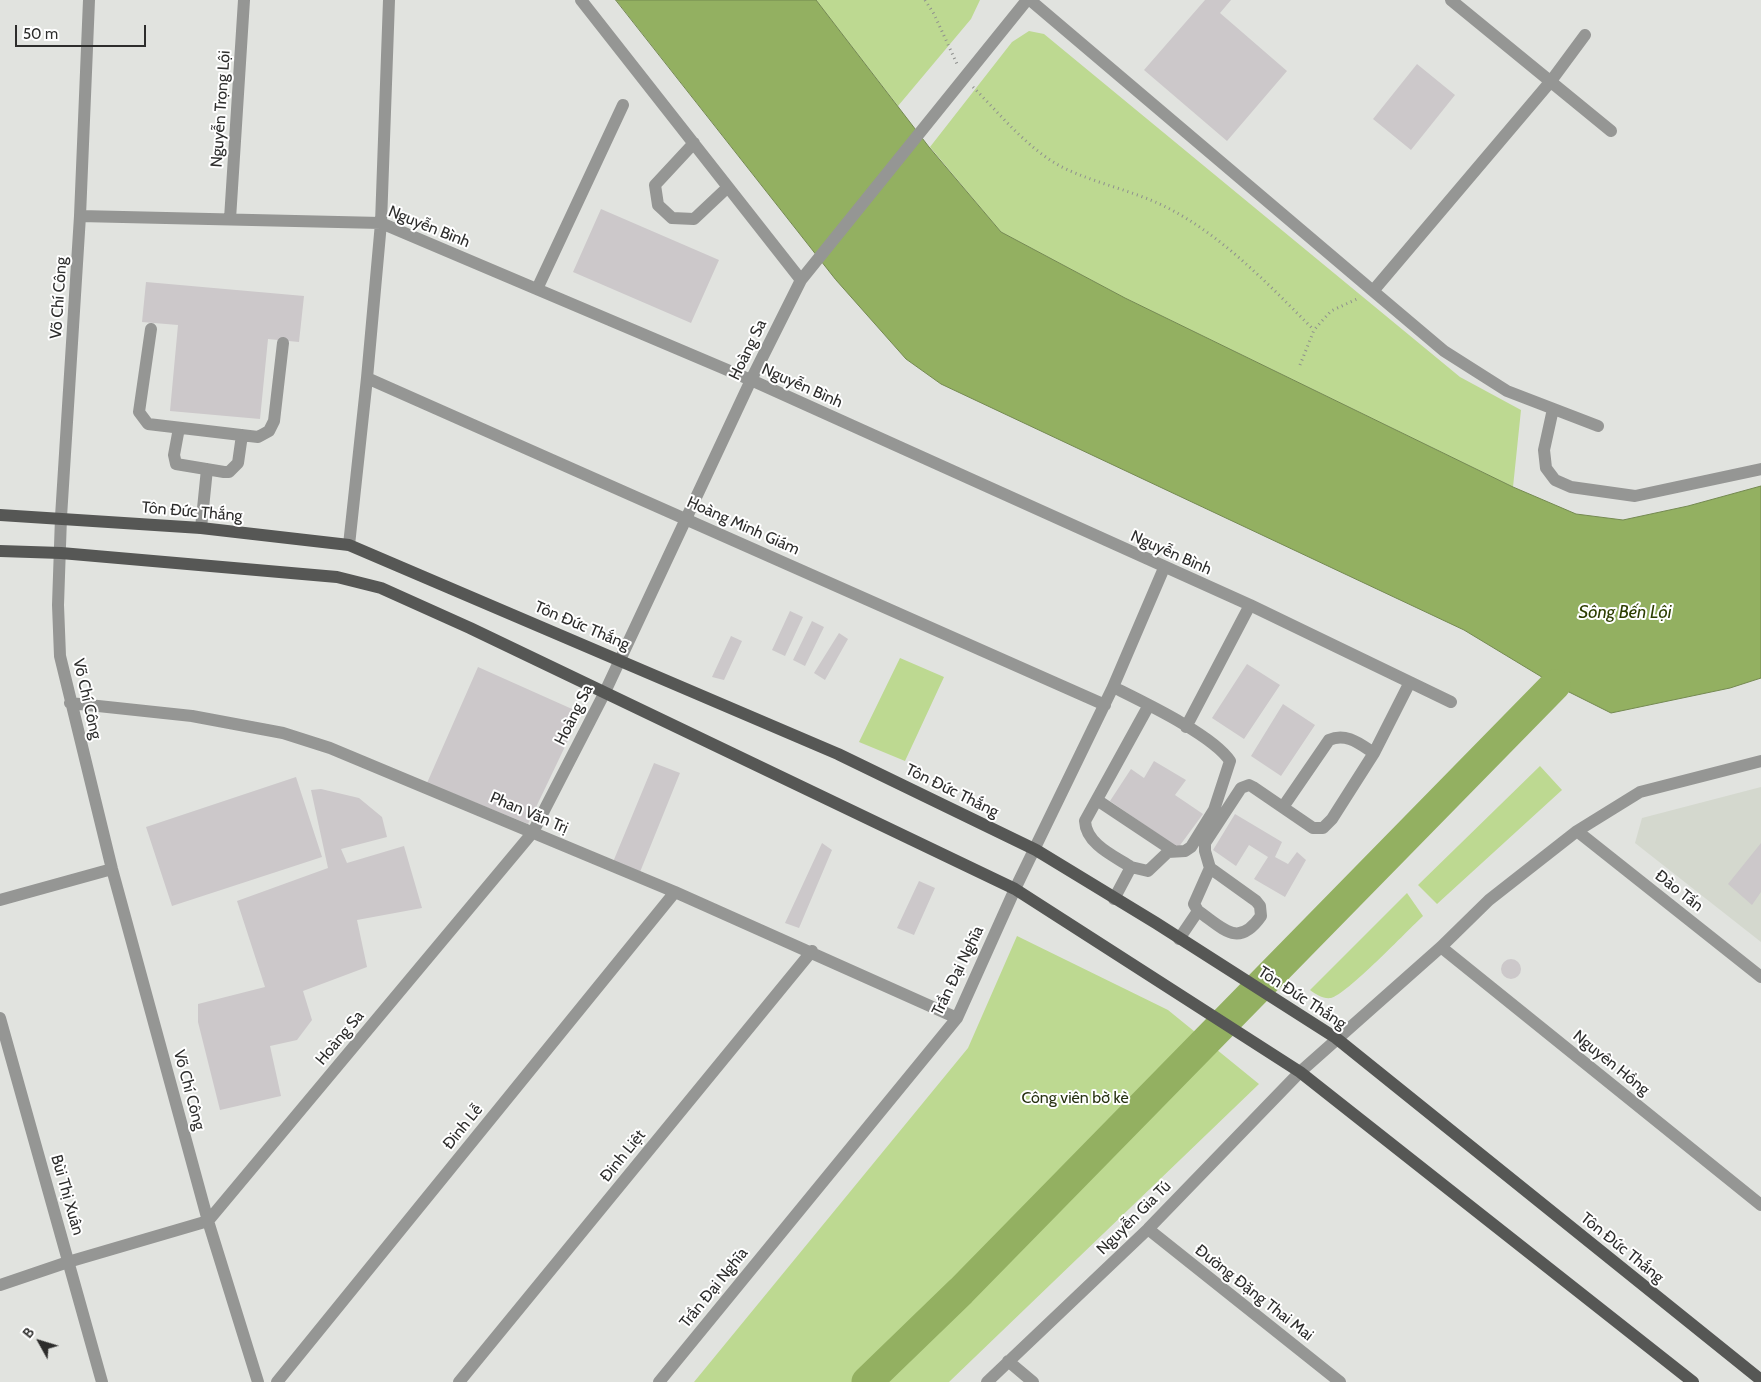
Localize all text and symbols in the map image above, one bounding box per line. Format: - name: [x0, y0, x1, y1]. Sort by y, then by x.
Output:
- scale bar: [18, 15, 149, 47]
- text: 50 m: [23, 25, 58, 43]
- street label: Nguyễn Trọng Lội: [207, 50, 235, 168]
- street label: Nguyễn Bình: [385, 202, 473, 252]
- street label: Võ Chí Công: [47, 256, 71, 340]
- street label: Hoàng Sa: [725, 317, 771, 383]
- street label: Nguyễn Bình: [759, 360, 845, 412]
- street label: Hoàng Minh Giám: [684, 493, 802, 559]
- street label: Tôn Đức Thắng: [141, 498, 243, 526]
- street label: Nguyễn Bình: [1128, 527, 1214, 579]
- street label: Tôn Đức Thắng: [532, 597, 632, 655]
- water label: Sông Bến Lội: [1579, 602, 1671, 624]
- street label: Võ Chí Công: [68, 657, 106, 741]
- street label: Hoàng Sa: [551, 682, 597, 748]
- street label: Tôn Đức Thắng: [902, 760, 1002, 822]
- street label: Phan Văn Trị: [487, 788, 571, 838]
- street label: Đào Tấn: [1651, 866, 1707, 916]
- street label: Trần Đại Nghĩa: [928, 923, 988, 1019]
- street label: Tôn Đức Thắng: [1254, 962, 1350, 1034]
- street label: Hoàng Sa: [312, 1007, 368, 1069]
- street label: Nguyên Hồng: [1569, 1026, 1653, 1100]
- street label: Võ Chí Công: [169, 1048, 209, 1132]
- park label: Công viên bờ kè: [1021, 1088, 1129, 1108]
- street label: Đinh Lễ: [439, 1101, 487, 1153]
- street label: Đinh Liệt: [596, 1126, 650, 1186]
- street label: Bùi Thị Xuân: [46, 1152, 88, 1238]
- street label: Nguyễn Gia Tú: [1093, 1177, 1175, 1259]
- street label: Tôn Đức Thắng: [1577, 1209, 1667, 1287]
- street label: Đường Đặng Thai Mai: [1191, 1241, 1317, 1345]
- street label: Trần Đại Nghĩa: [676, 1244, 752, 1332]
- north arrow: [15, 1317, 65, 1367]
- text: B: [19, 1323, 38, 1342]

